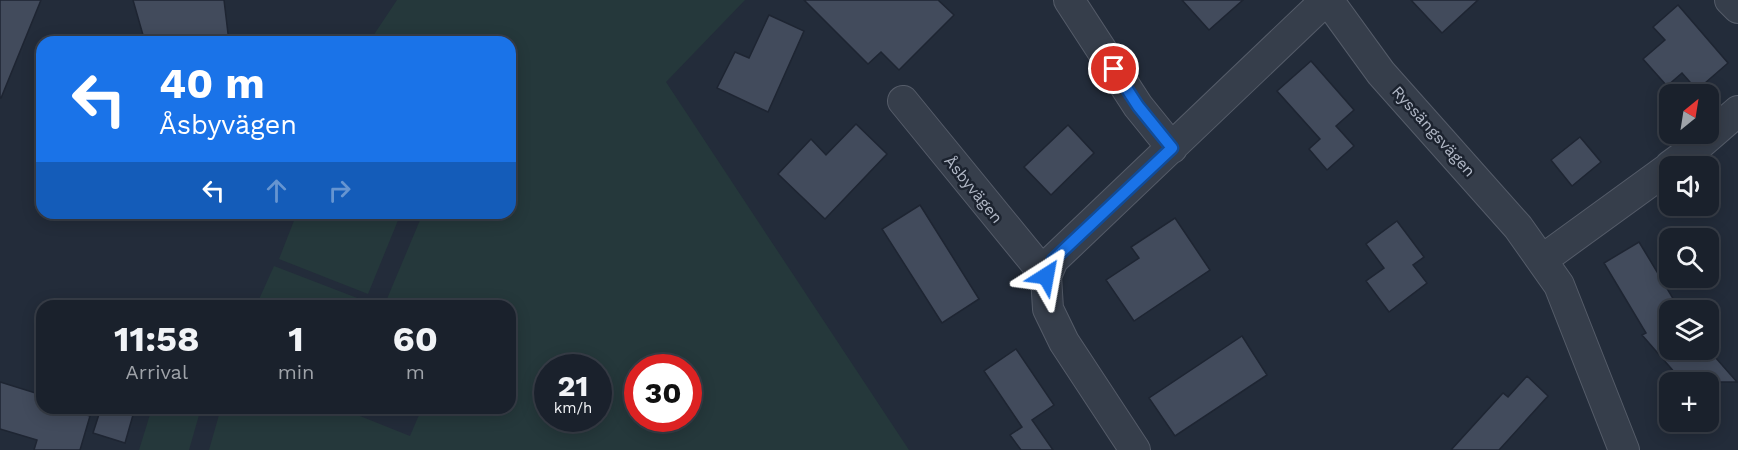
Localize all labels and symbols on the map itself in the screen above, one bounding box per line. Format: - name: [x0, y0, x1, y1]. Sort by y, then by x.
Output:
- pin: [1088, 43, 1139, 94]
- street label: Ryssängsvägen: [1388, 82, 1479, 181]
- north arrow: [1659, 84, 1719, 144]
- street label: Åsbyvägen: [940, 152, 1007, 227]
- position arrow: [1014, 244, 1078, 308]
- speed limit sign: 30: [624, 354, 702, 432]

